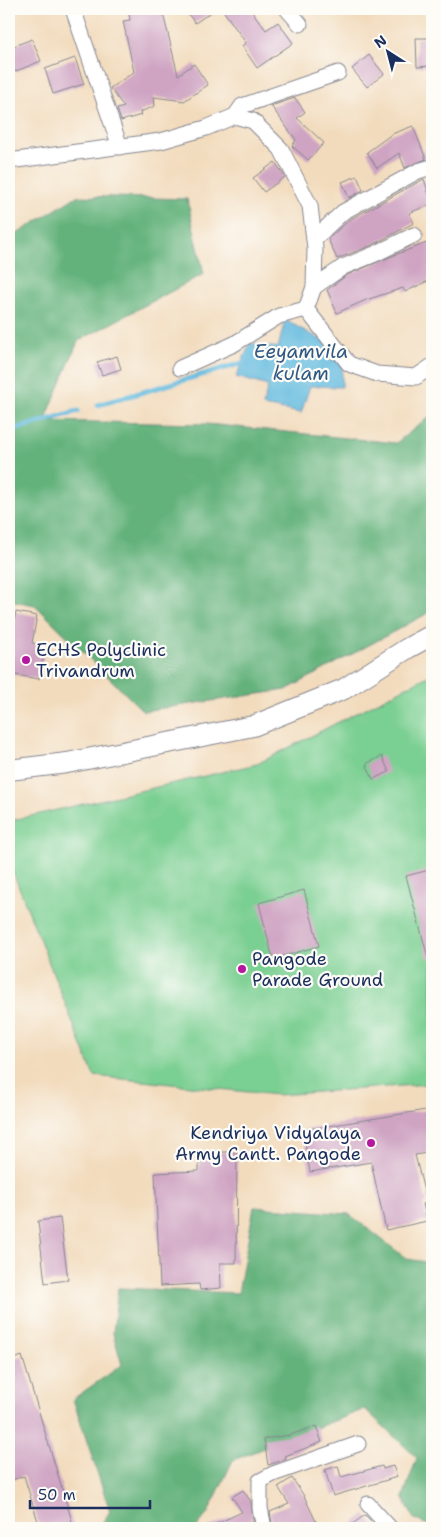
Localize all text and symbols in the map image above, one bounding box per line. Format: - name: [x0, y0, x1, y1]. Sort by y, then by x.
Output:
- north arrow: [364, 28, 414, 78]
- text: N: [371, 31, 390, 52]
- water label: Eeyamvila kulam: [254, 339, 348, 386]
- place label: ECHS Polyclinic Trivandrum: [36, 638, 166, 683]
- marker: ECHS Polyclinic Trivandrum: [20, 654, 32, 666]
- place label: Pangode Parade Ground: [252, 947, 383, 992]
- marker: Pangode Parade Ground: [236, 963, 248, 975]
- place label: Kendriya Vidyalaya Army Cantt. Pangode: [175, 1121, 361, 1166]
- marker: Kendriya Vidyalaya Army Cantt. Pangode: [365, 1137, 377, 1149]
- scale bar: [30, 1477, 150, 1509]
- text: 50 m: [38, 1485, 76, 1505]

